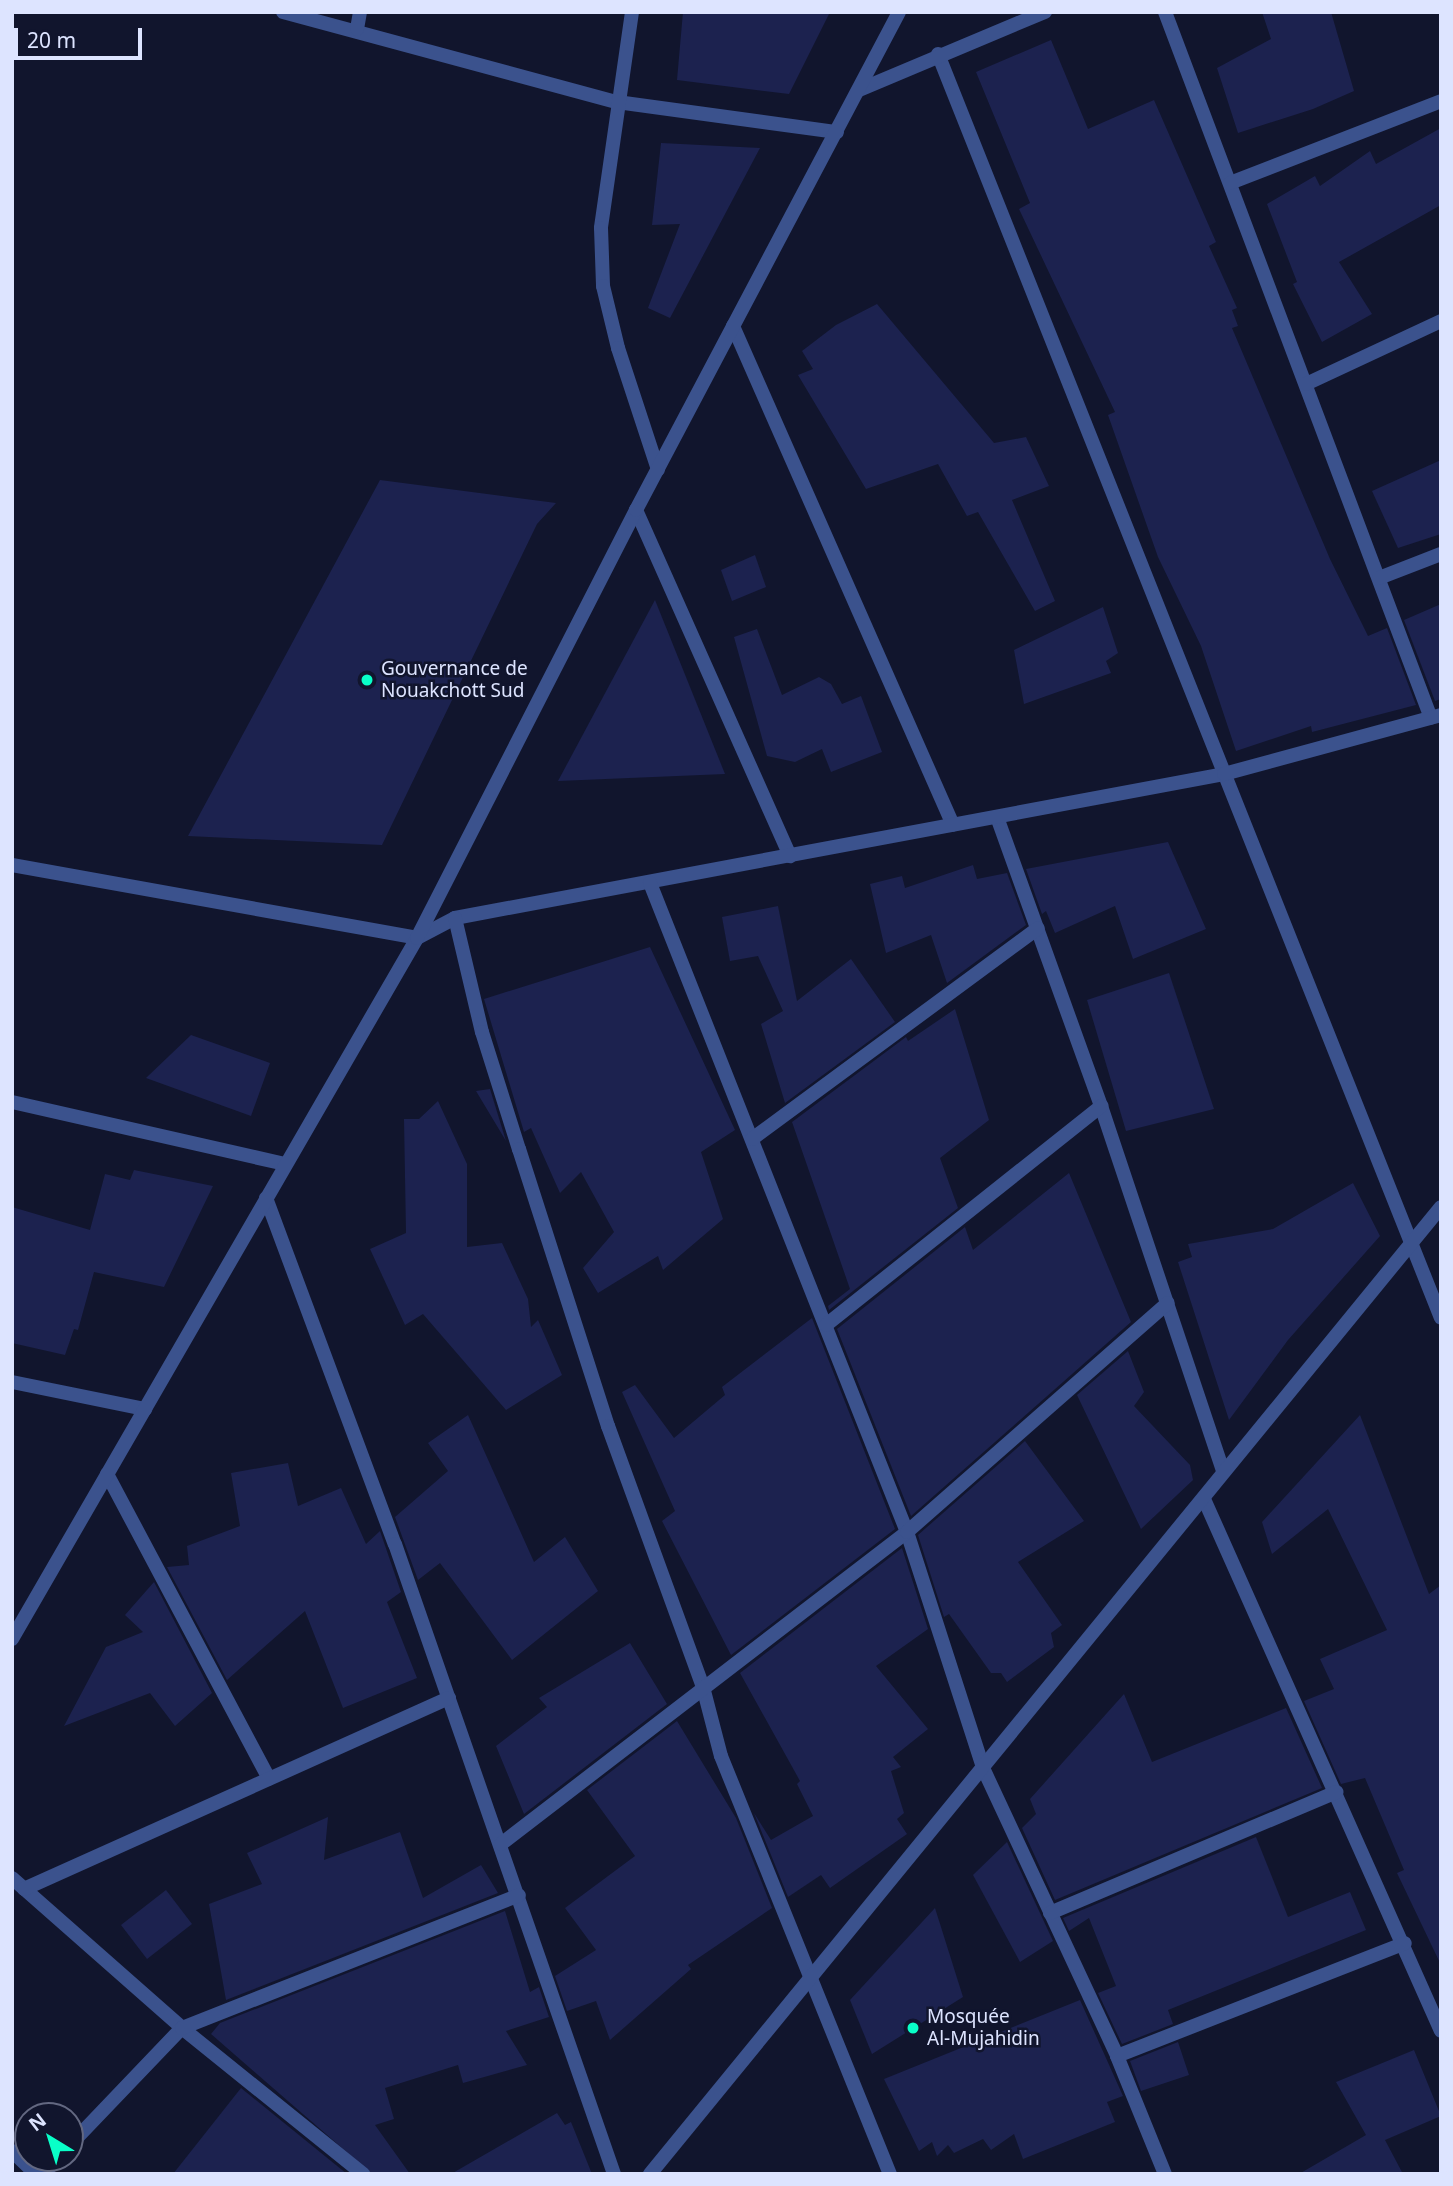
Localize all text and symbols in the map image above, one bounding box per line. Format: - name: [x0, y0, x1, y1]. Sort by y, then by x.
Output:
- scale bar: [18, 14, 145, 58]
- text: 20 m: [27, 26, 76, 54]
- place label: Gouvernance de Nouakchott Sud: [381, 658, 528, 702]
- marker: Gouvernance de Nouakchott Sud: [359, 672, 375, 688]
- place label: Mosquée Al-Mujahidin: [927, 2006, 1040, 2050]
- marker: Mosquée Al-Mujahidin: [905, 2020, 921, 2036]
- north arrow: [14, 2102, 84, 2172]
- text: N: [23, 2107, 51, 2137]

